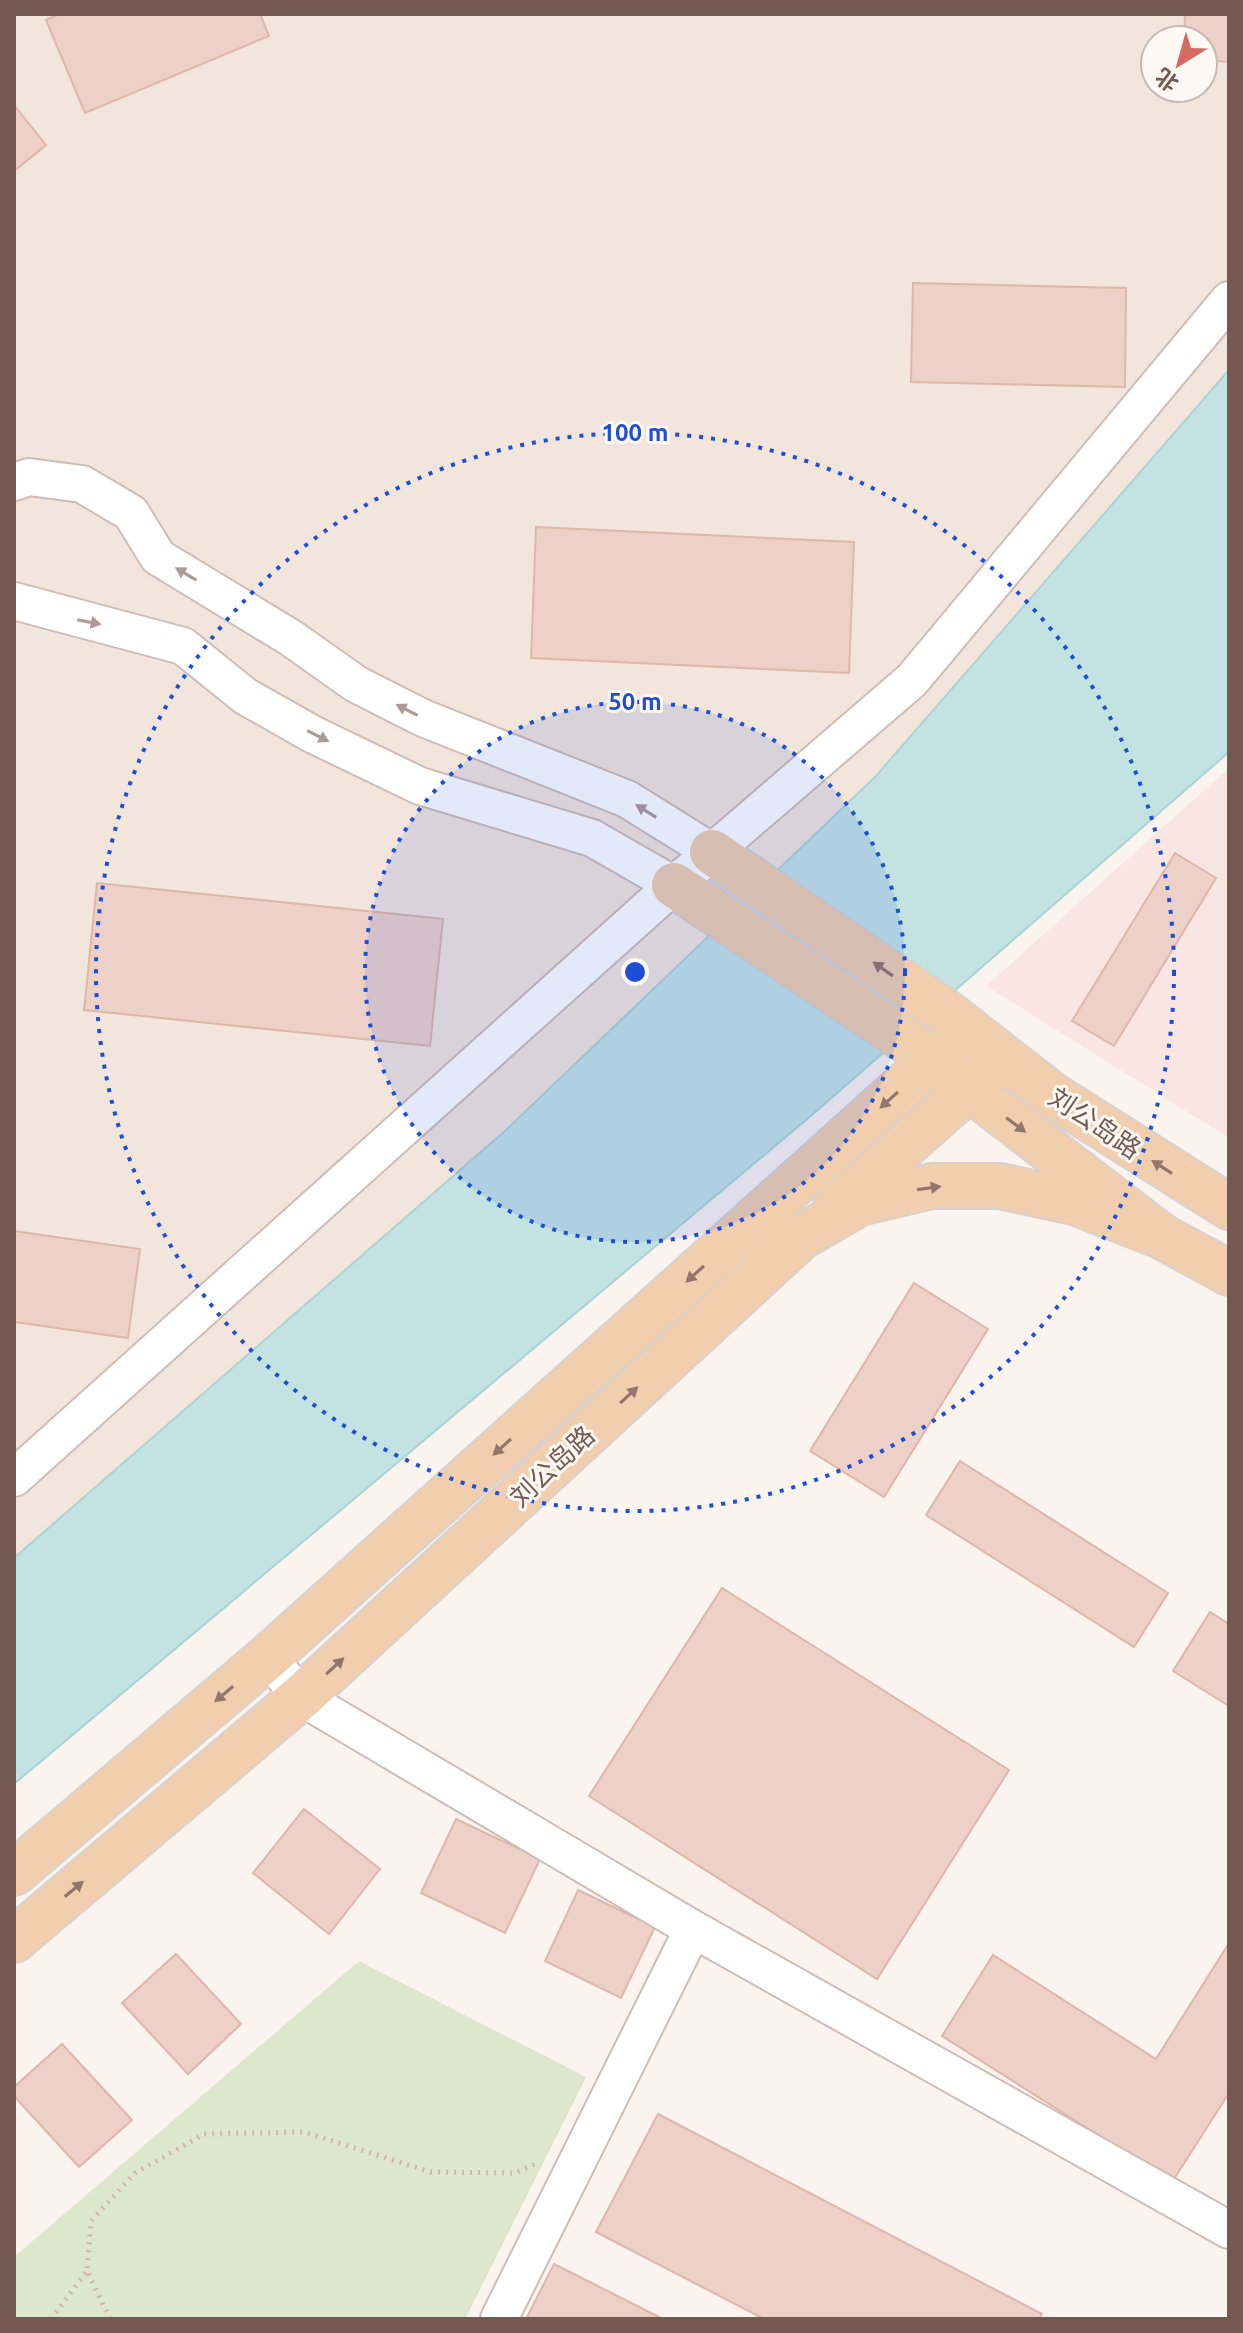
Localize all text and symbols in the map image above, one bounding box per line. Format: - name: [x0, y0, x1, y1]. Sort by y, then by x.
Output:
- north arrow: [1139, 24, 1219, 104]
- text: 北: [1150, 64, 1183, 97]
- text: 100 m: [602, 419, 668, 446]
- one-way arrow: [175, 567, 197, 581]
- one-way arrow: [77, 616, 102, 628]
- text: 50 m: [608, 688, 662, 715]
- one-way arrow: [395, 704, 418, 717]
- one-way arrow: [306, 730, 329, 743]
- one-way arrow: [635, 804, 657, 818]
- centre of rings: [621, 958, 649, 986]
- one-way arrow: [873, 962, 894, 977]
- street label: 刘公岛路: [1044, 1082, 1146, 1164]
- one-way arrow: [879, 1091, 899, 1108]
- one-way arrow: [1006, 1116, 1026, 1132]
- one-way arrow: [1151, 1161, 1173, 1175]
- one-way arrow: [917, 1181, 942, 1194]
- one-way arrow: [686, 1264, 705, 1282]
- one-way arrow: [620, 1387, 639, 1405]
- street label: 刘公岛路: [504, 1420, 600, 1512]
- one-way arrow: [492, 1438, 511, 1456]
- one-way arrow: [325, 1657, 344, 1675]
- one-way arrow: [214, 1685, 233, 1703]
- one-way arrow: [64, 1881, 83, 1899]

